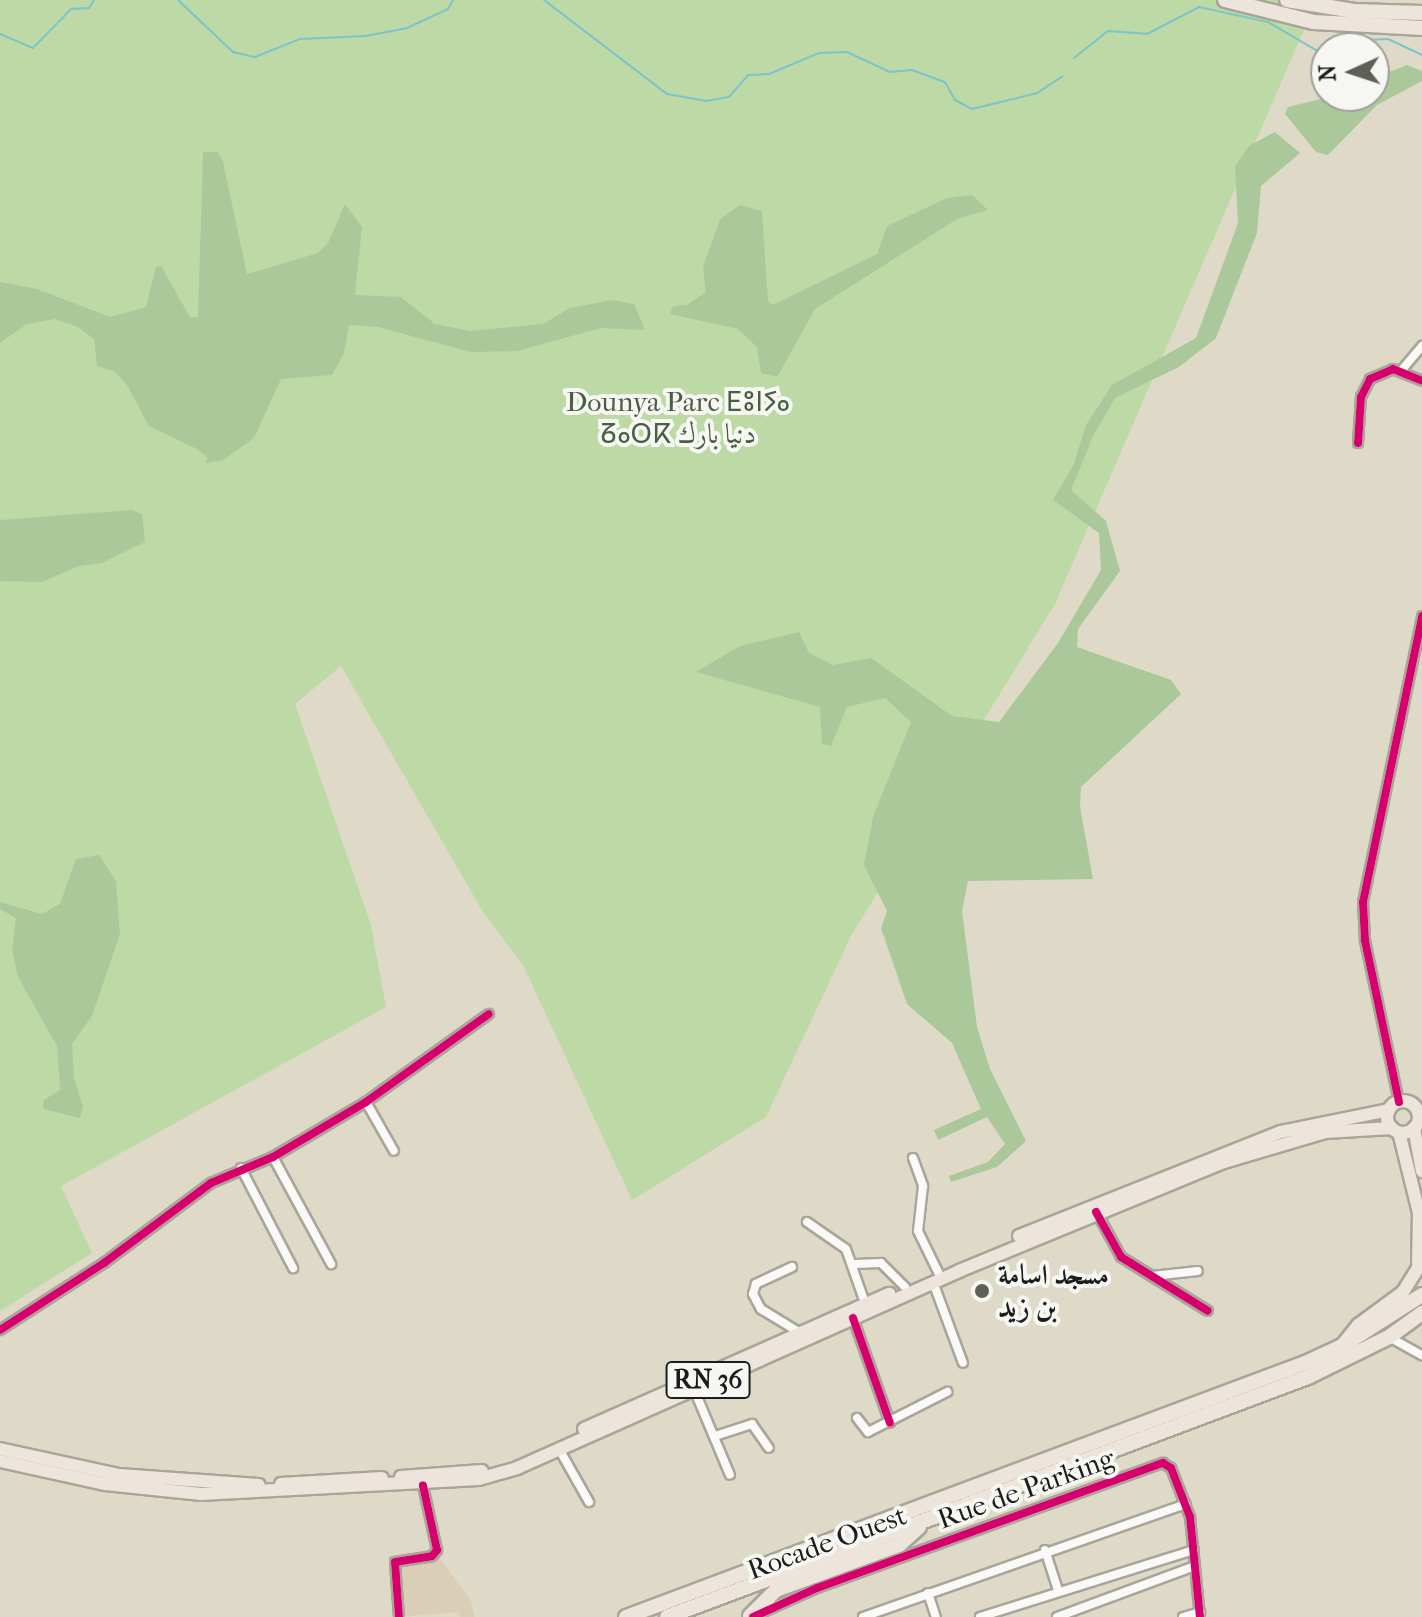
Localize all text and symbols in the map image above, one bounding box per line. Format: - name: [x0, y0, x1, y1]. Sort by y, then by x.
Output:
- north arrow: [1310, 32, 1390, 112]
- text: N: [1315, 64, 1341, 82]
- park label: Dounya Parc ⴹⵓⵏⵢⴰ ⵒⴰⵔⴽ دنيا بارك: [566, 385, 790, 451]
- place label: مسجد اسامة بن زيد: [998, 1258, 1109, 1324]
- marker: مسجد اسامة بن زيد: [973, 1282, 991, 1300]
- road number: RN 36: [664, 1358, 752, 1402]
- street label: Rue de Parking: [933, 1441, 1119, 1537]
- street label: Rocade Ouest: [743, 1499, 911, 1587]

